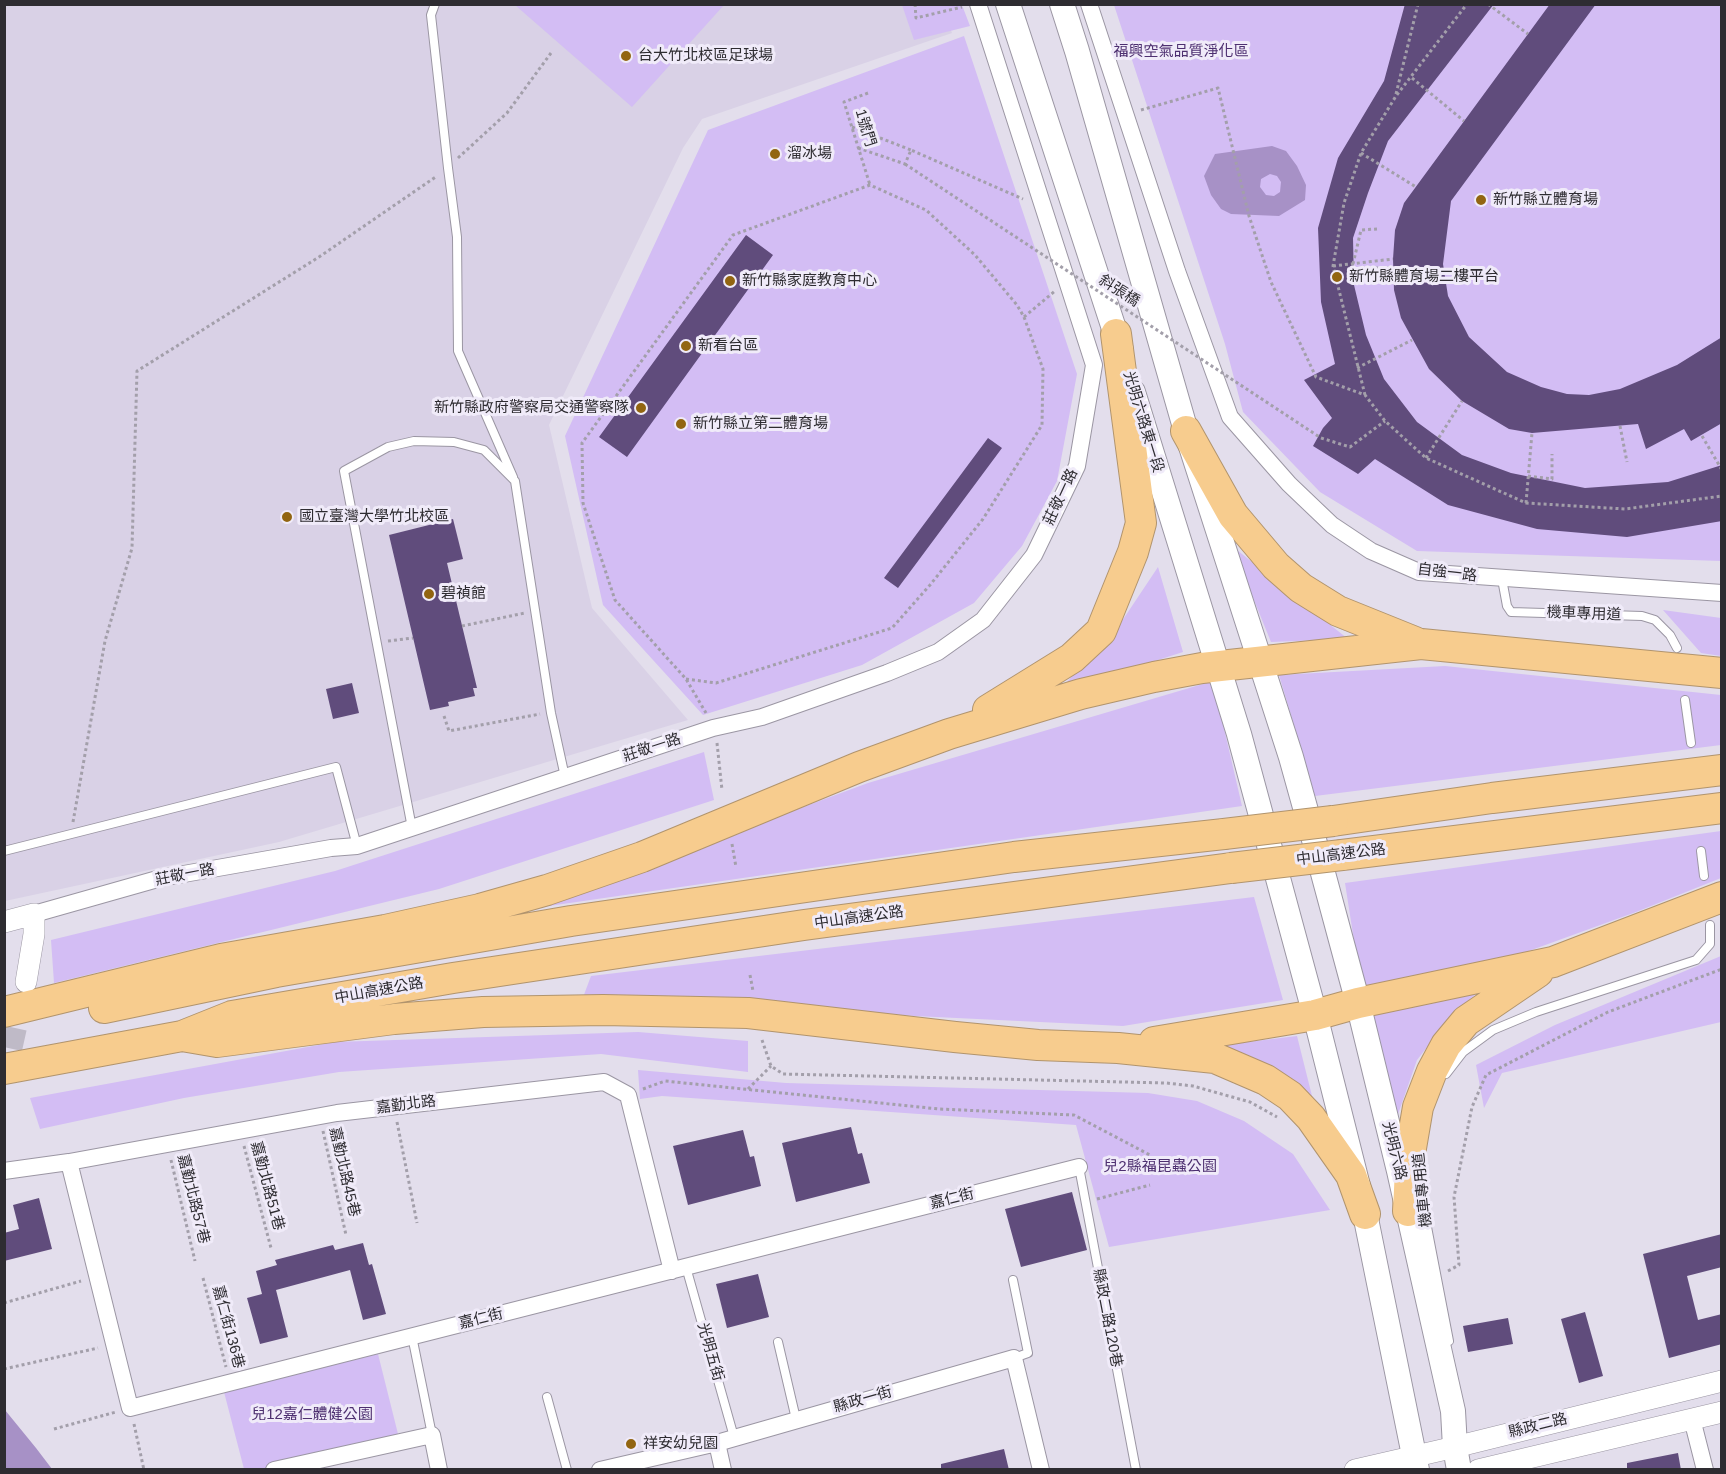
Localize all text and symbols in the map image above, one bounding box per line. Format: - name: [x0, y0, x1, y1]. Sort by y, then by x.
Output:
- park label: 福興空氣品質淨化區: [1114, 43, 1248, 61]
- place label: 台大竹北校區足球場: [638, 47, 773, 65]
- marker: 台大竹北校區足球場: [619, 49, 633, 63]
- street label: 1號門: [851, 107, 879, 149]
- place label: 溜冰場: [787, 145, 832, 163]
- marker: 溜冰場: [768, 147, 782, 161]
- place label: 新竹縣立體育場: [1493, 191, 1598, 209]
- marker: 新竹縣立體育場: [1474, 193, 1488, 207]
- place label: 新竹縣體育場二樓平台: [1349, 268, 1499, 286]
- marker: 新竹縣體育場二樓平台: [1330, 270, 1344, 284]
- street label: 斜張橋: [1095, 271, 1143, 311]
- place label: 新竹縣家庭教育中心: [742, 272, 877, 290]
- marker: 新竹縣家庭教育中心: [723, 274, 737, 288]
- place label: 新看台區: [698, 337, 758, 355]
- marker: 新看台區: [679, 339, 693, 353]
- street label: 光明六路東一段: [1119, 369, 1167, 475]
- place label: 新竹縣政府警察局交通警察隊: [434, 399, 629, 417]
- marker: 新竹縣政府警察局交通警察隊: [634, 401, 648, 415]
- place label: 新竹縣立第二體育場: [693, 415, 828, 433]
- marker: 新竹縣立第二體育場: [674, 417, 688, 431]
- street label: 莊敬一路: [1040, 466, 1082, 528]
- place label: 國立臺灣大學竹北校區: [299, 508, 449, 526]
- marker: 國立臺灣大學竹北校區: [280, 510, 294, 524]
- street label: 自強一路: [1416, 560, 1478, 586]
- place label: 碧禎館: [441, 585, 486, 603]
- marker: 碧禎館: [422, 587, 436, 601]
- street label: 機車專用道: [1546, 604, 1622, 624]
- street label: 莊敬一路: [621, 730, 683, 766]
- street label: 中山高速公路: [1295, 841, 1387, 869]
- street label: 莊敬一路: [154, 860, 216, 890]
- street label: 中山高速公路: [813, 903, 905, 933]
- street label: 中山高速公路: [333, 974, 425, 1008]
- street label: 嘉勤北路: [375, 1092, 437, 1118]
- street label: 光明六路: [1378, 1120, 1410, 1182]
- street label: 嘉勤北路45巷: [325, 1125, 363, 1219]
- street label: 嘉勤北路51巷: [246, 1139, 288, 1233]
- street label: 嘉勤北路57巷: [173, 1152, 213, 1246]
- street label: 機車專用道: [1410, 1152, 1436, 1228]
- park label: 兒2縣福昆蟲公園: [1103, 1158, 1217, 1176]
- street label: 嘉仁街: [928, 1185, 976, 1213]
- street label: 縣政二路120巷: [1089, 1267, 1125, 1369]
- street label: 嘉仁街136巷: [208, 1284, 248, 1370]
- street label: 嘉仁街: [457, 1305, 505, 1333]
- street label: 光明五街: [693, 1321, 727, 1383]
- street label: 縣政一街: [832, 1383, 894, 1417]
- park label: 兒12嘉仁體健公園: [251, 1406, 373, 1424]
- street label: 縣政二路: [1507, 1410, 1569, 1442]
- place label: 祥安幼兒園: [643, 1435, 718, 1453]
- marker: 祥安幼兒園: [624, 1437, 638, 1451]

